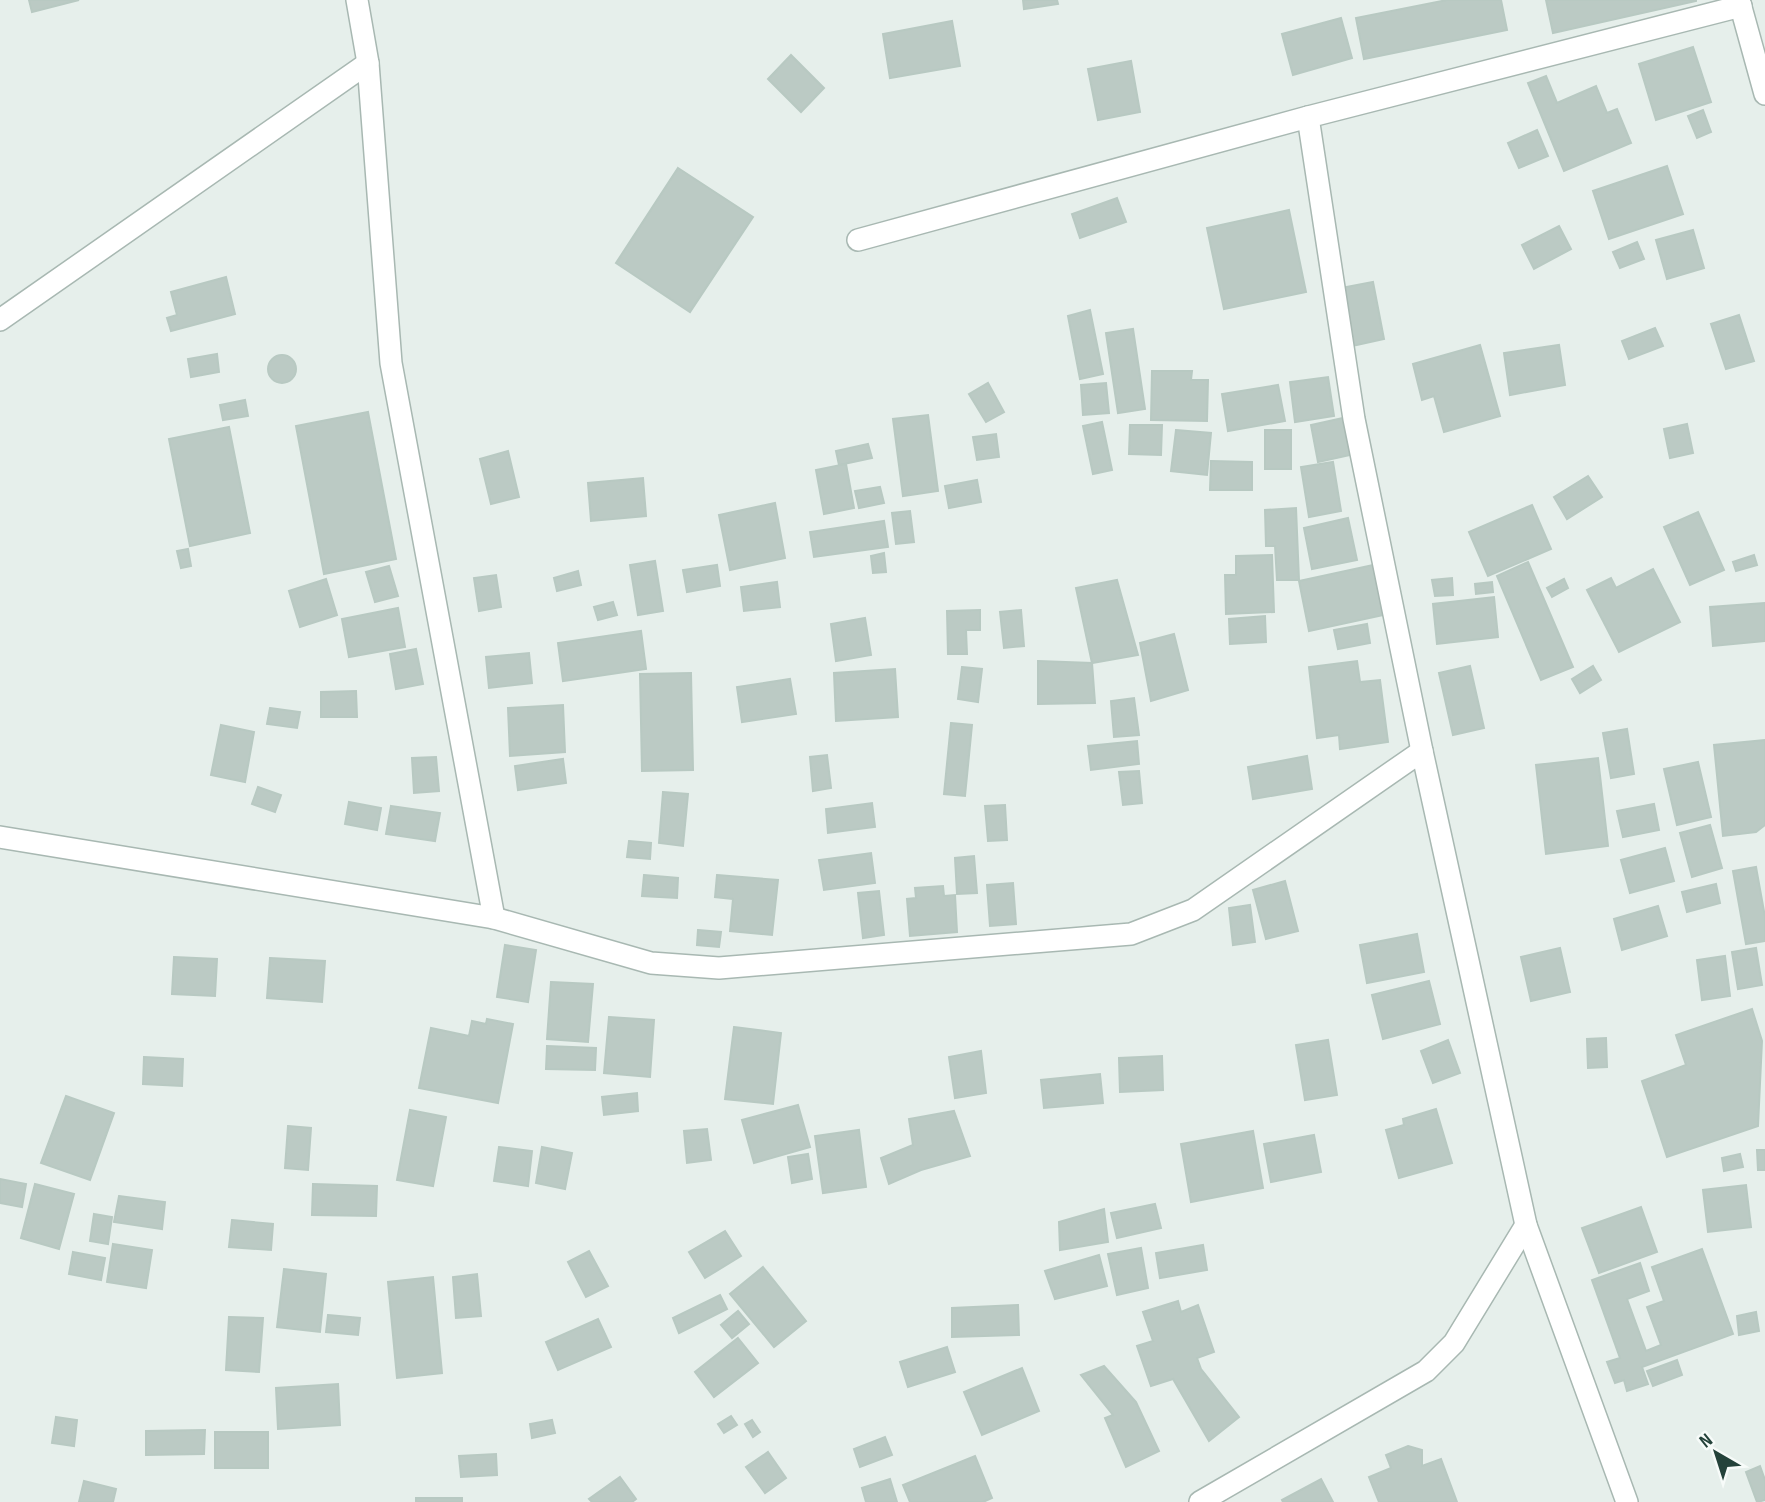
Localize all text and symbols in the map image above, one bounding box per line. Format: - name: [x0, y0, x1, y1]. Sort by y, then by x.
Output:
- north arrow: [1681, 1418, 1751, 1488]
- text: N: [1695, 1429, 1717, 1453]

